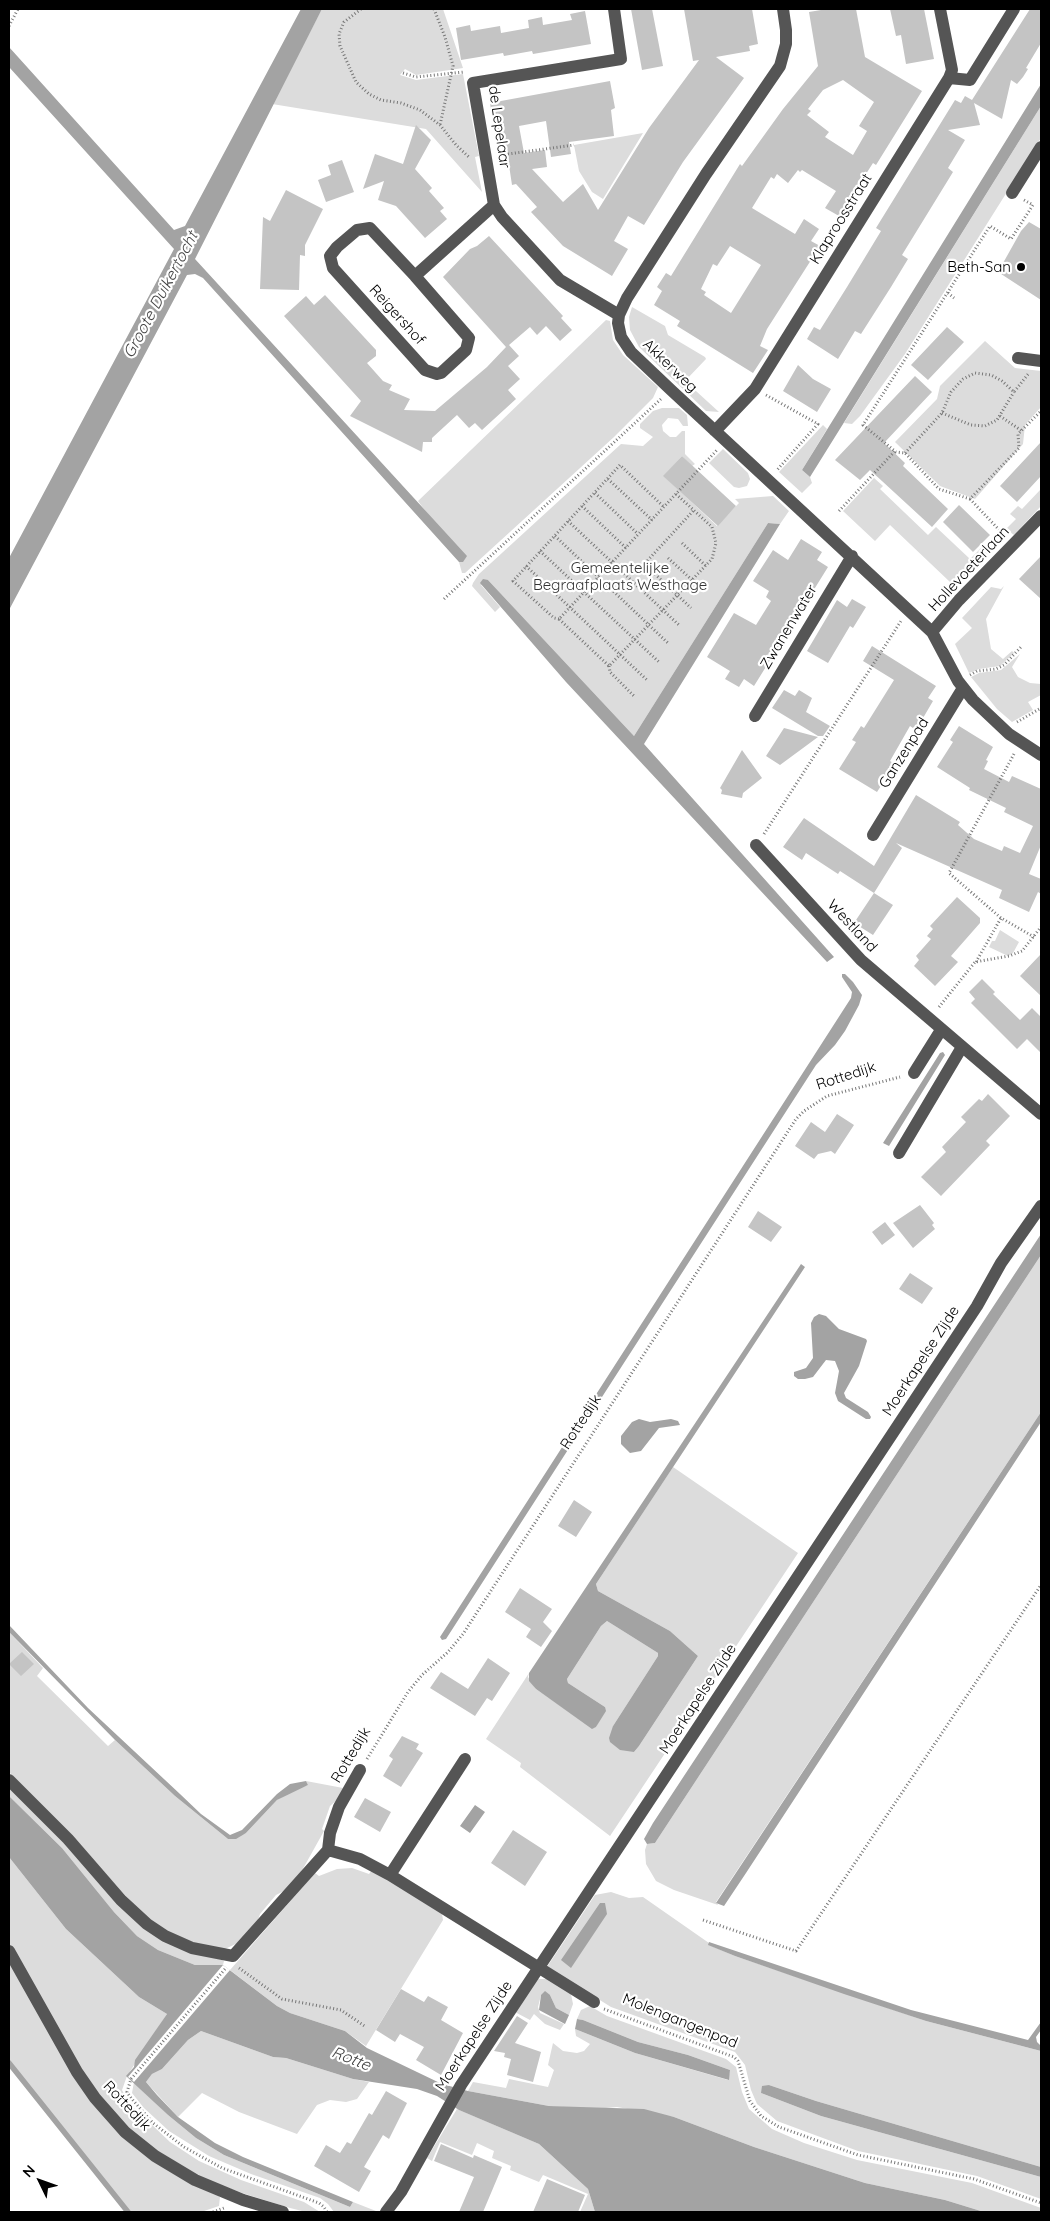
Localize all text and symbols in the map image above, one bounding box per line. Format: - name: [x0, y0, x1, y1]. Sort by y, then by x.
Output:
- street label: de Lepelaar: [484, 85, 514, 169]
- street label: Klaproosstraat: [806, 170, 876, 268]
- water label: Groote Duikertocht: [120, 229, 202, 361]
- place label: Beth-San: [947, 258, 1011, 276]
- marker: Beth-San: [1015, 261, 1027, 273]
- street label: Reigershof: [365, 281, 429, 349]
- street label: Akkerweg: [639, 335, 701, 397]
- street label: Hollevoeterlaan: [925, 523, 1013, 615]
- park label: Gemeentelijke Begraafplaats Westhage: [533, 559, 707, 594]
- street label: Zwanenwater: [757, 581, 821, 673]
- street label: Ganzenpad: [875, 714, 933, 792]
- street label: Westland: [823, 896, 881, 956]
- street label: Rottedijk: [814, 1058, 878, 1094]
- street label: Moerkapelse Zijde: [879, 1302, 963, 1420]
- street label: Rottedijk: [557, 1391, 605, 1453]
- street label: Moerkapelse Zijde: [656, 1640, 740, 1758]
- street label: Rottedijk: [327, 1724, 375, 1786]
- street label: Moerkapelse Zijde: [432, 1977, 516, 2095]
- street label: Molengangenpad: [620, 1990, 740, 2052]
- water label: Rotte: [329, 2043, 373, 2075]
- street label: Rottedijk: [99, 2077, 155, 2135]
- north arrow: [15, 2156, 65, 2206]
- text: N: [19, 2161, 39, 2181]

